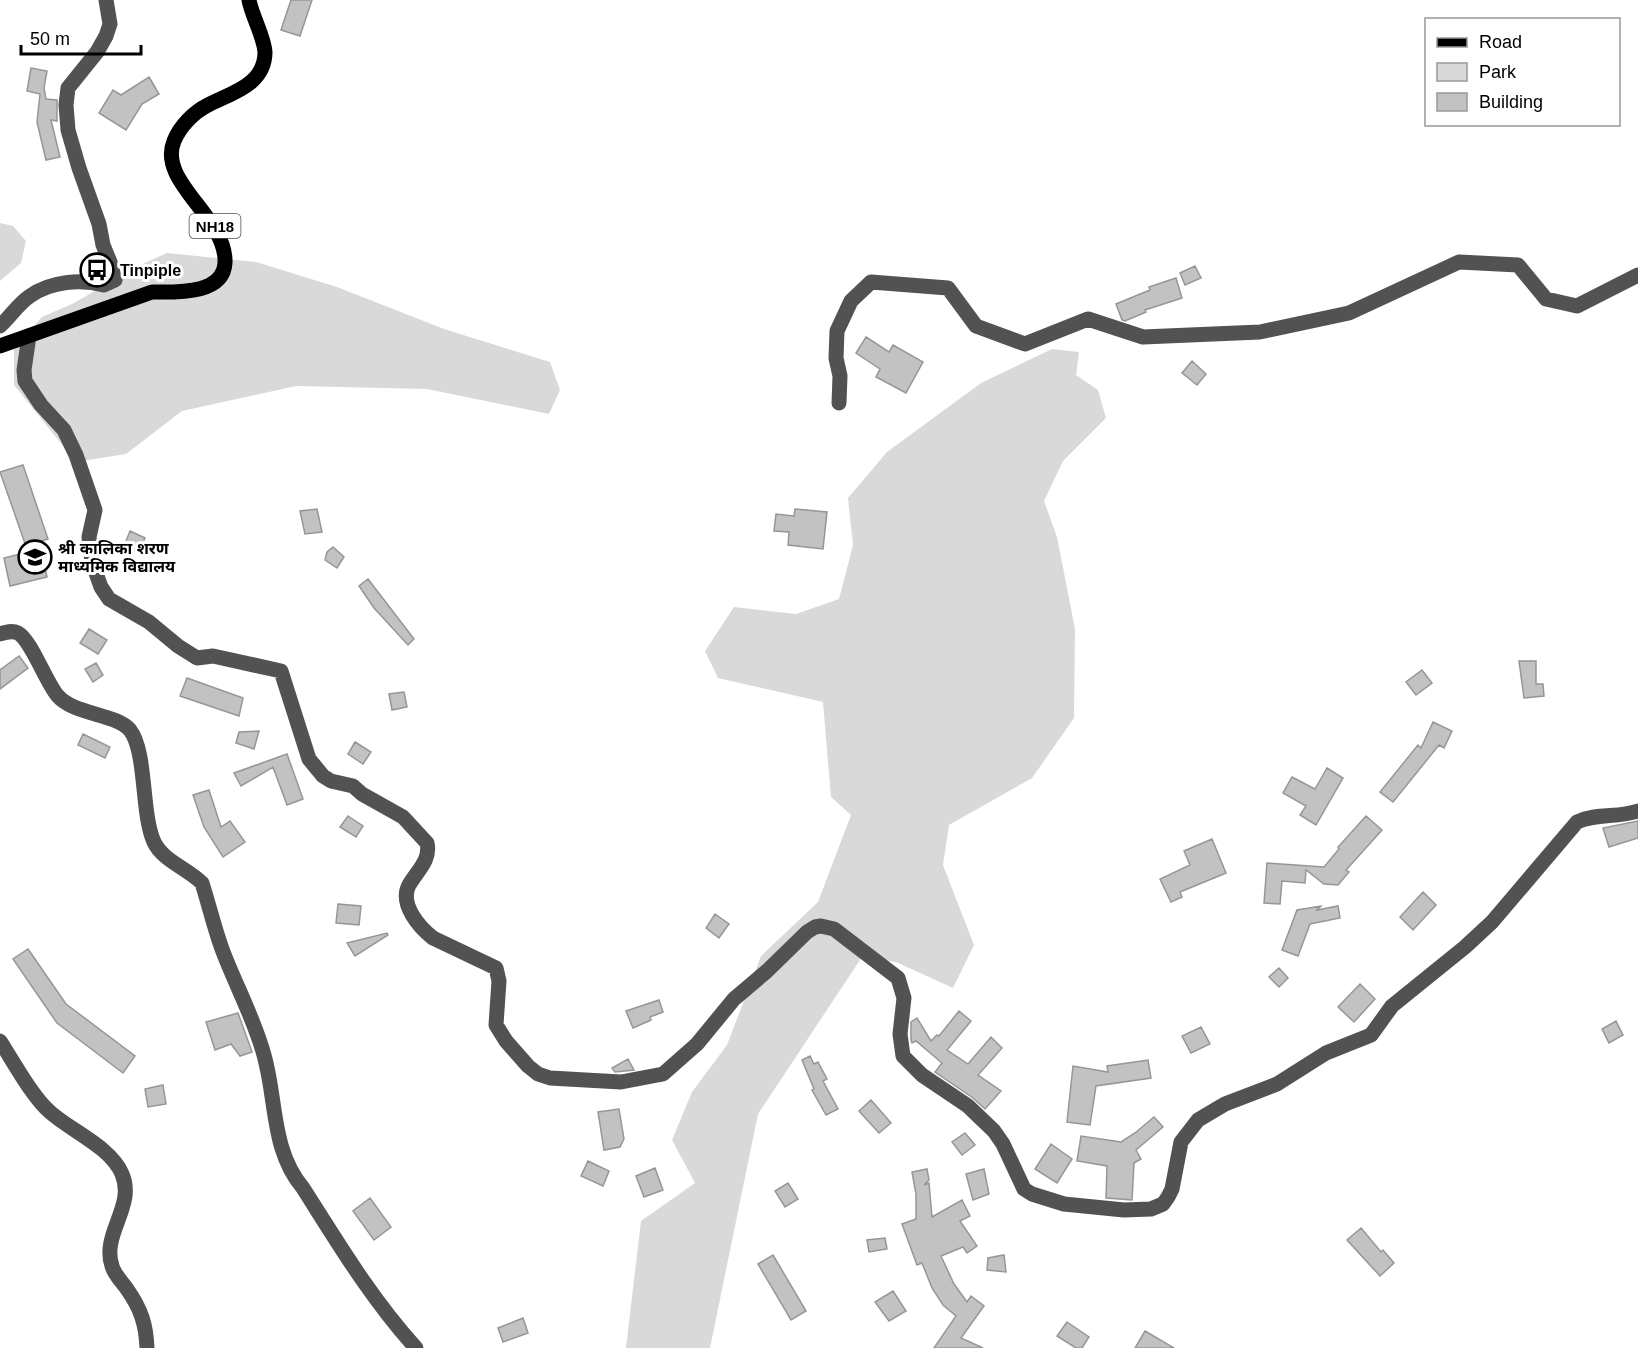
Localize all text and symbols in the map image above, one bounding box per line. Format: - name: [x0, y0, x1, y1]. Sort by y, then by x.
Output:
- scale bar: [21, 18, 141, 56]
- legend: [1425, 18, 1620, 126]
- text: 50 m: [30, 29, 70, 49]
- text: Road: [1479, 32, 1522, 52]
- text: Park: [1479, 62, 1517, 82]
- text: Building: [1479, 92, 1543, 112]
- road number: NH18: [190, 214, 240, 238]
- bus stop icon: Tinpiple: [79, 252, 115, 288]
- place label: Tinpiple: [120, 262, 181, 279]
- school or university icon: श्री कालिका शरण माध्यमिक विद्यालय: [17, 539, 53, 575]
- place label: श्री कालिका शरण माध्यमिक विद्यालय: [58, 540, 176, 575]

